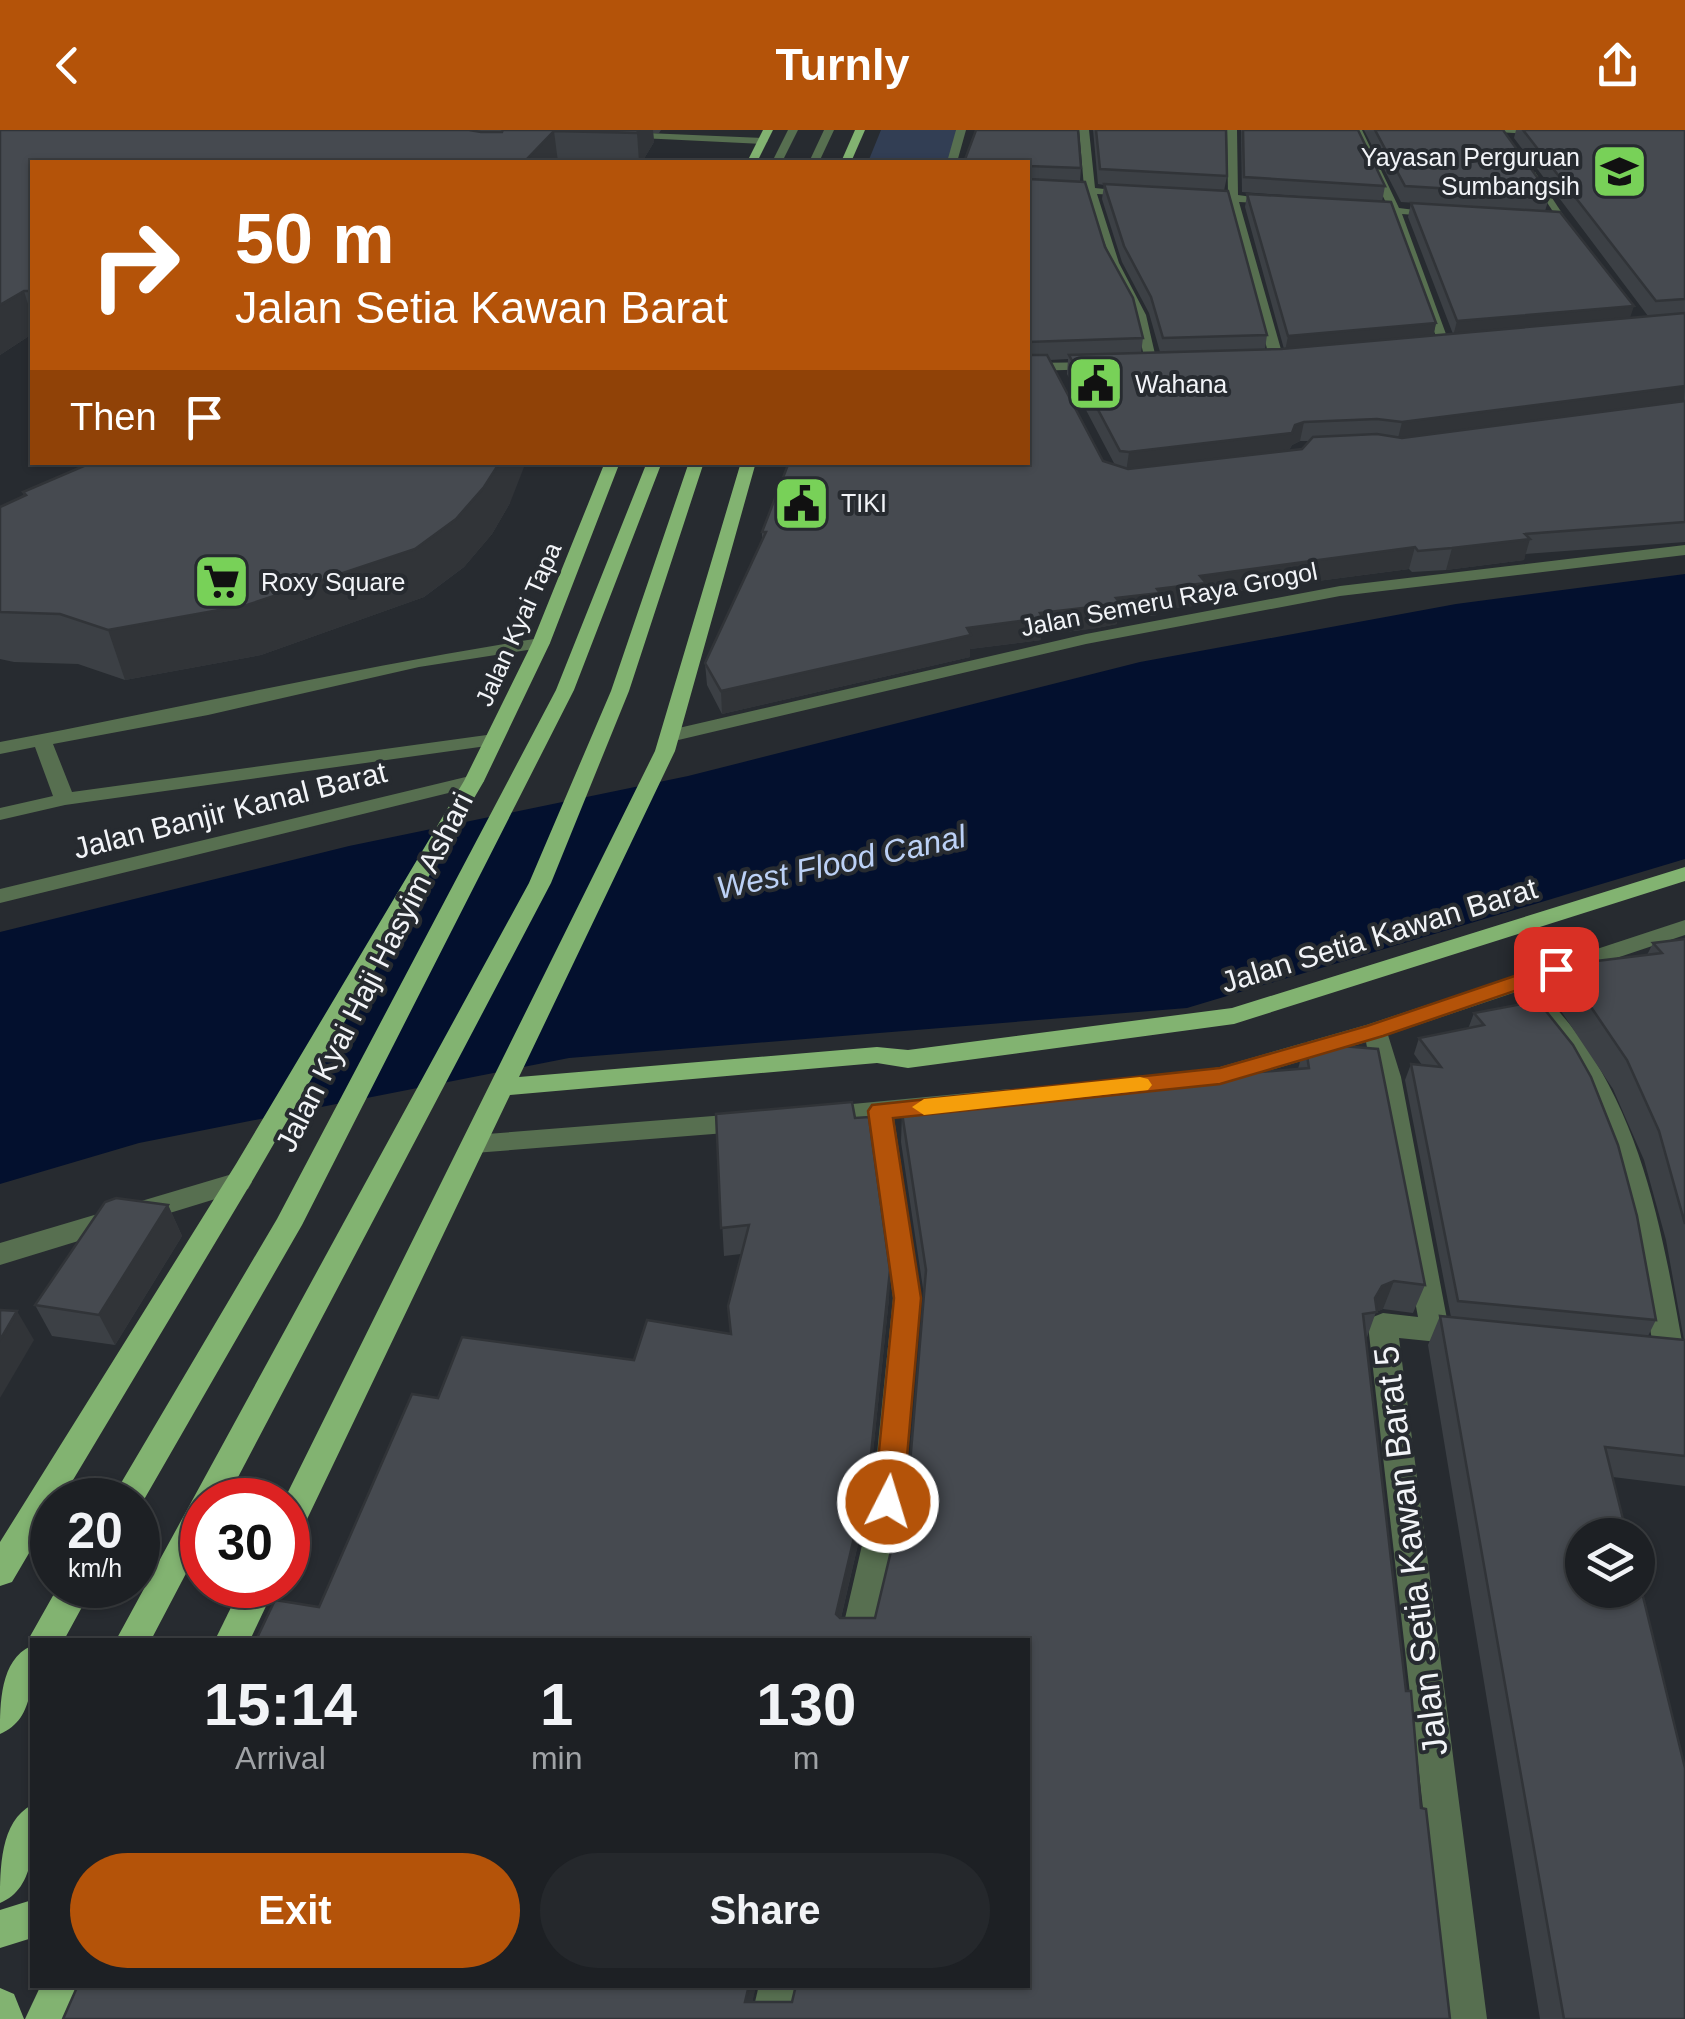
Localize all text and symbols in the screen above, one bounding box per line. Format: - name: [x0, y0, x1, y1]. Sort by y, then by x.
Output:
- icon: back: [40, 38, 95, 93]
- icon: share: [1590, 38, 1645, 93]
- text: Turnly: [775, 39, 910, 90]
- school or university icon: Yayasan Perguruan Sumbangsih: [1589, 141, 1649, 201]
- place label: Yayasan Perguruan Sumbangsih: [1361, 143, 1580, 200]
- icon: right: [70, 200, 200, 330]
- text: 50 m: [235, 200, 395, 278]
- text: Jalan Setia Kawan Barat: [235, 282, 728, 333]
- public building icon: Wahana: [1066, 354, 1126, 414]
- place label: Wahana: [1135, 370, 1227, 398]
- icon: arrive: [177, 390, 232, 445]
- text: Then: [70, 396, 157, 438]
- public building icon: TIKI: [772, 473, 832, 533]
- place label: TIKI: [841, 489, 887, 517]
- street label: Jalan Kyai Tapa: [469, 538, 567, 710]
- supermarket icon: Roxy Square: [192, 552, 252, 612]
- street label: Jalan Semeru Raya Grogol: [1018, 556, 1320, 642]
- place label: Roxy Square: [261, 568, 406, 596]
- street label: Jalan Banjir Kanal Barat: [70, 755, 391, 865]
- street label: Jalan Kyai Haji Hasyim Ashari: [269, 787, 479, 1157]
- water label: West Flood Canal: [713, 818, 970, 906]
- street label: Jalan Setia Kawan Barat: [1217, 871, 1542, 999]
- pin: [1514, 927, 1599, 1012]
- icon: arrive: [1529, 942, 1584, 997]
- street label: Jalan Setia Kawan Barat 5: [1366, 1344, 1454, 1758]
- position arrow: [836, 1450, 940, 1554]
- speed limit sign: 30: [180, 1478, 310, 1608]
- text: 20: [67, 1503, 123, 1559]
- map controls: [1565, 1518, 1655, 1608]
- button: layers: [1565, 1518, 1655, 1608]
- text: km/h: [68, 1554, 122, 1582]
- text: 15:14: [204, 1671, 357, 1738]
- text: 1: [540, 1671, 573, 1738]
- text: 130: [756, 1671, 856, 1738]
- text: Arrival: [235, 1740, 326, 1776]
- text: min: [531, 1740, 582, 1776]
- text: m: [793, 1740, 820, 1776]
- button: Exit: [70, 1853, 520, 1968]
- button: Share: [540, 1853, 990, 1968]

